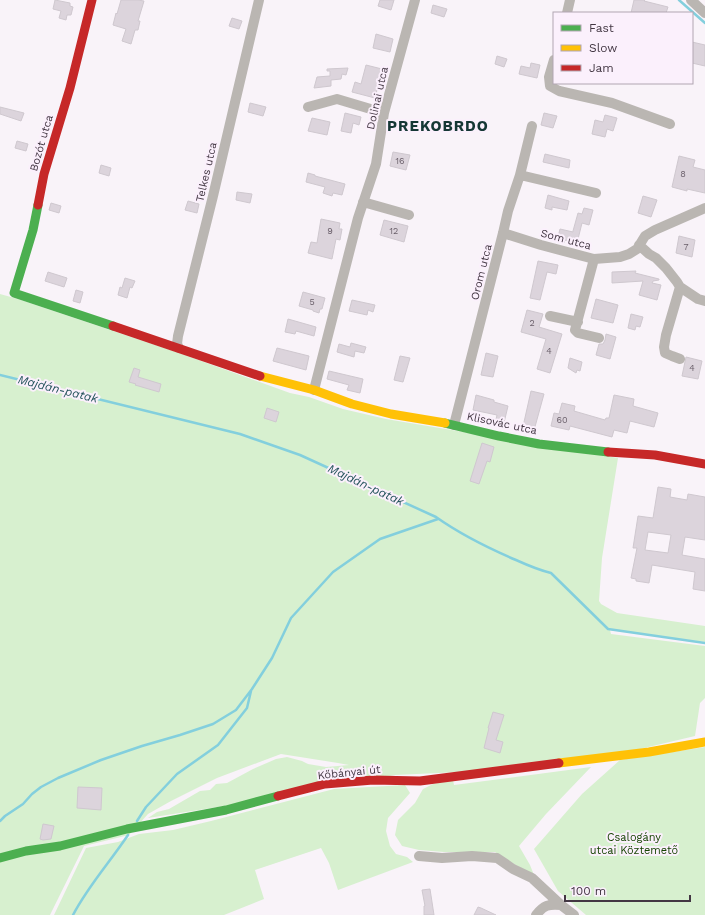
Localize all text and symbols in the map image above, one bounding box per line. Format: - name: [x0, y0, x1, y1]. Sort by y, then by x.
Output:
- legend: [553, 12, 693, 84]
- text: Fast: [589, 21, 614, 35]
- text: Slow: [589, 41, 617, 55]
- text: Jam: [589, 61, 614, 75]
- street label: Dolinai utca: [364, 65, 391, 131]
- street label: Bozót utca: [27, 113, 56, 173]
- district label: PREKOBRDO: [387, 117, 489, 135]
- street label: Telkes utca: [193, 141, 220, 203]
- house number: 16: [396, 156, 404, 166]
- house number: 8: [680, 169, 686, 179]
- house number: 9: [327, 226, 333, 236]
- house number: 12: [390, 226, 398, 236]
- street label: Som utca: [539, 227, 593, 252]
- house number: 7: [683, 242, 689, 252]
- street label: Orom utca: [468, 243, 495, 301]
- house number: 5: [309, 297, 315, 307]
- house number: 2: [529, 318, 535, 328]
- house number: 4: [546, 346, 552, 356]
- house number: 4: [689, 363, 695, 373]
- water label: Majdán-patak: [16, 372, 100, 406]
- street label: Klisovác utca: [466, 410, 538, 437]
- house number: 60: [556, 415, 568, 425]
- water label: Majdán-patak: [326, 461, 407, 509]
- street label: Kőbányai út: [317, 763, 381, 782]
- park label: Csalogány utcai Köztemető: [590, 831, 678, 857]
- scale bar: [565, 877, 690, 903]
- text: 100 m: [571, 884, 606, 898]

